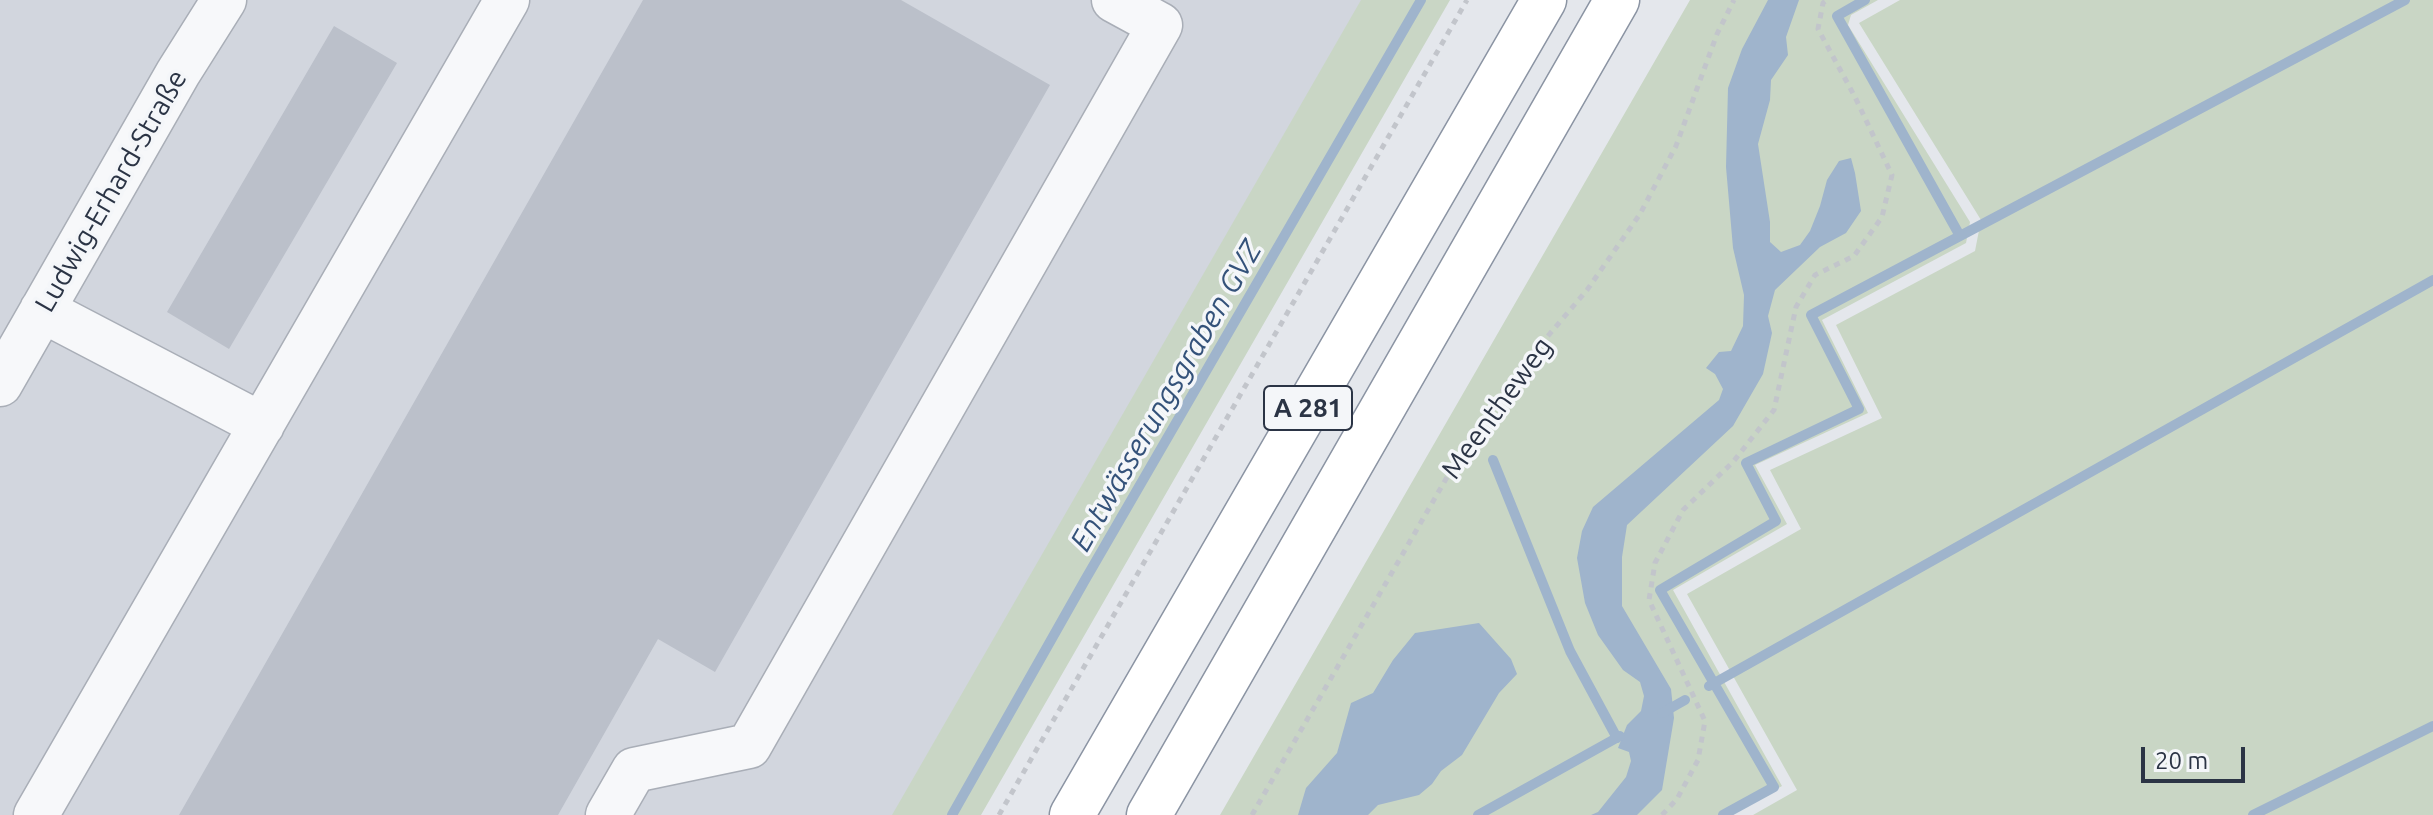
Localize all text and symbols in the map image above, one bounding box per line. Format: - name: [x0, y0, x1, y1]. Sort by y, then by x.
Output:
- street label: Ludwig-Erhard-Straße: [28, 64, 194, 318]
- water label: Entwässerungsgraben GVZ: [1062, 235, 1270, 557]
- street label: Meentheweg: [1434, 331, 1560, 485]
- road number: A 281: [1264, 386, 1352, 430]
- scale bar: [2145, 731, 2249, 781]
- text: 20 m: [2155, 747, 2208, 774]

